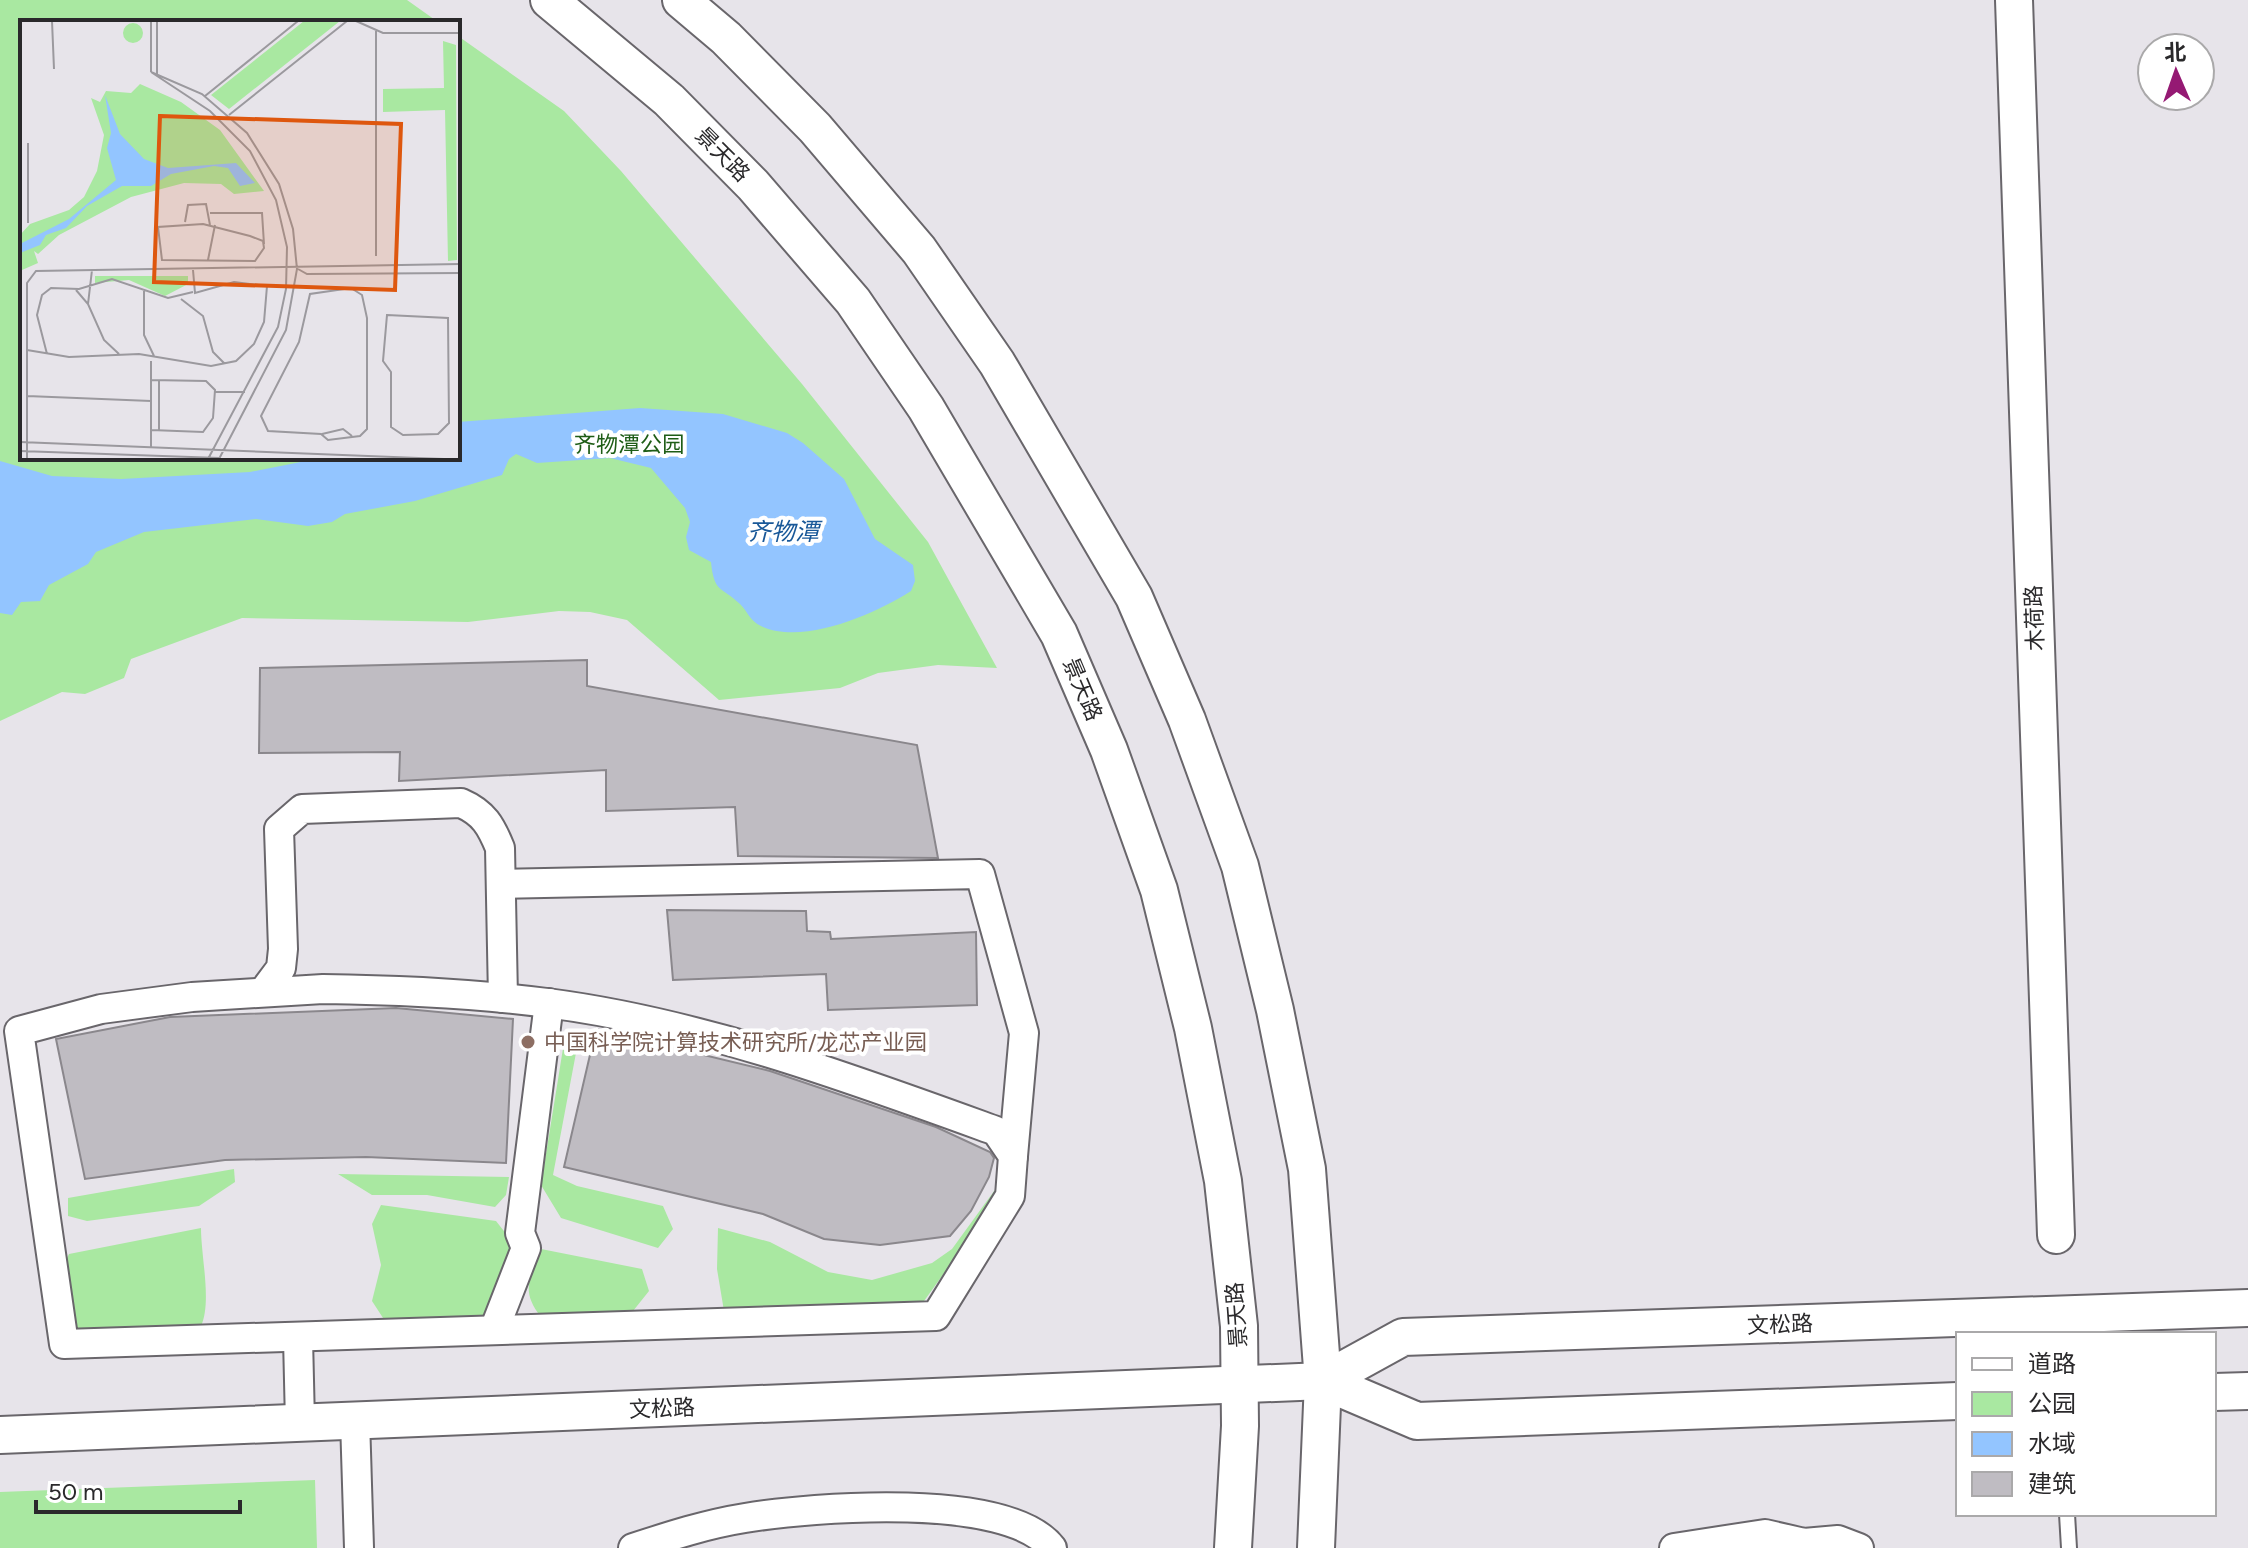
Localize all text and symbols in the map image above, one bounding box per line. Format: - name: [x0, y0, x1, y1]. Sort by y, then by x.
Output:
- inset map: [20, 20, 460, 460]
- north arrow: [2136, 32, 2216, 112]
- text: 北: [2164, 39, 2187, 66]
- street label: 景天路: [690, 121, 756, 187]
- park label: 齐物潭公园: [574, 431, 684, 458]
- water label: 齐物潭: [747, 517, 823, 546]
- street label: 木荷路: [2020, 585, 2049, 651]
- street label: 景天路: [1057, 654, 1108, 725]
- place label: 中国科学院计算技术研究所/龙芯产业园: [544, 1029, 927, 1056]
- marker: 中国科学院计算技术研究所/龙芯产业园: [519, 1033, 537, 1051]
- street label: 景天路: [1221, 1281, 1252, 1349]
- street label: 文松路: [1747, 1310, 1813, 1339]
- legend: [1956, 1332, 2216, 1516]
- text: 道路: [2028, 1349, 2076, 1378]
- text: 公园: [2028, 1389, 2076, 1418]
- street label: 文松路: [629, 1394, 695, 1423]
- text: 水域: [2028, 1429, 2076, 1458]
- scale bar: [36, 1464, 240, 1514]
- text: 建筑: [2028, 1469, 2076, 1498]
- text: 50 m: [48, 1477, 104, 1506]

